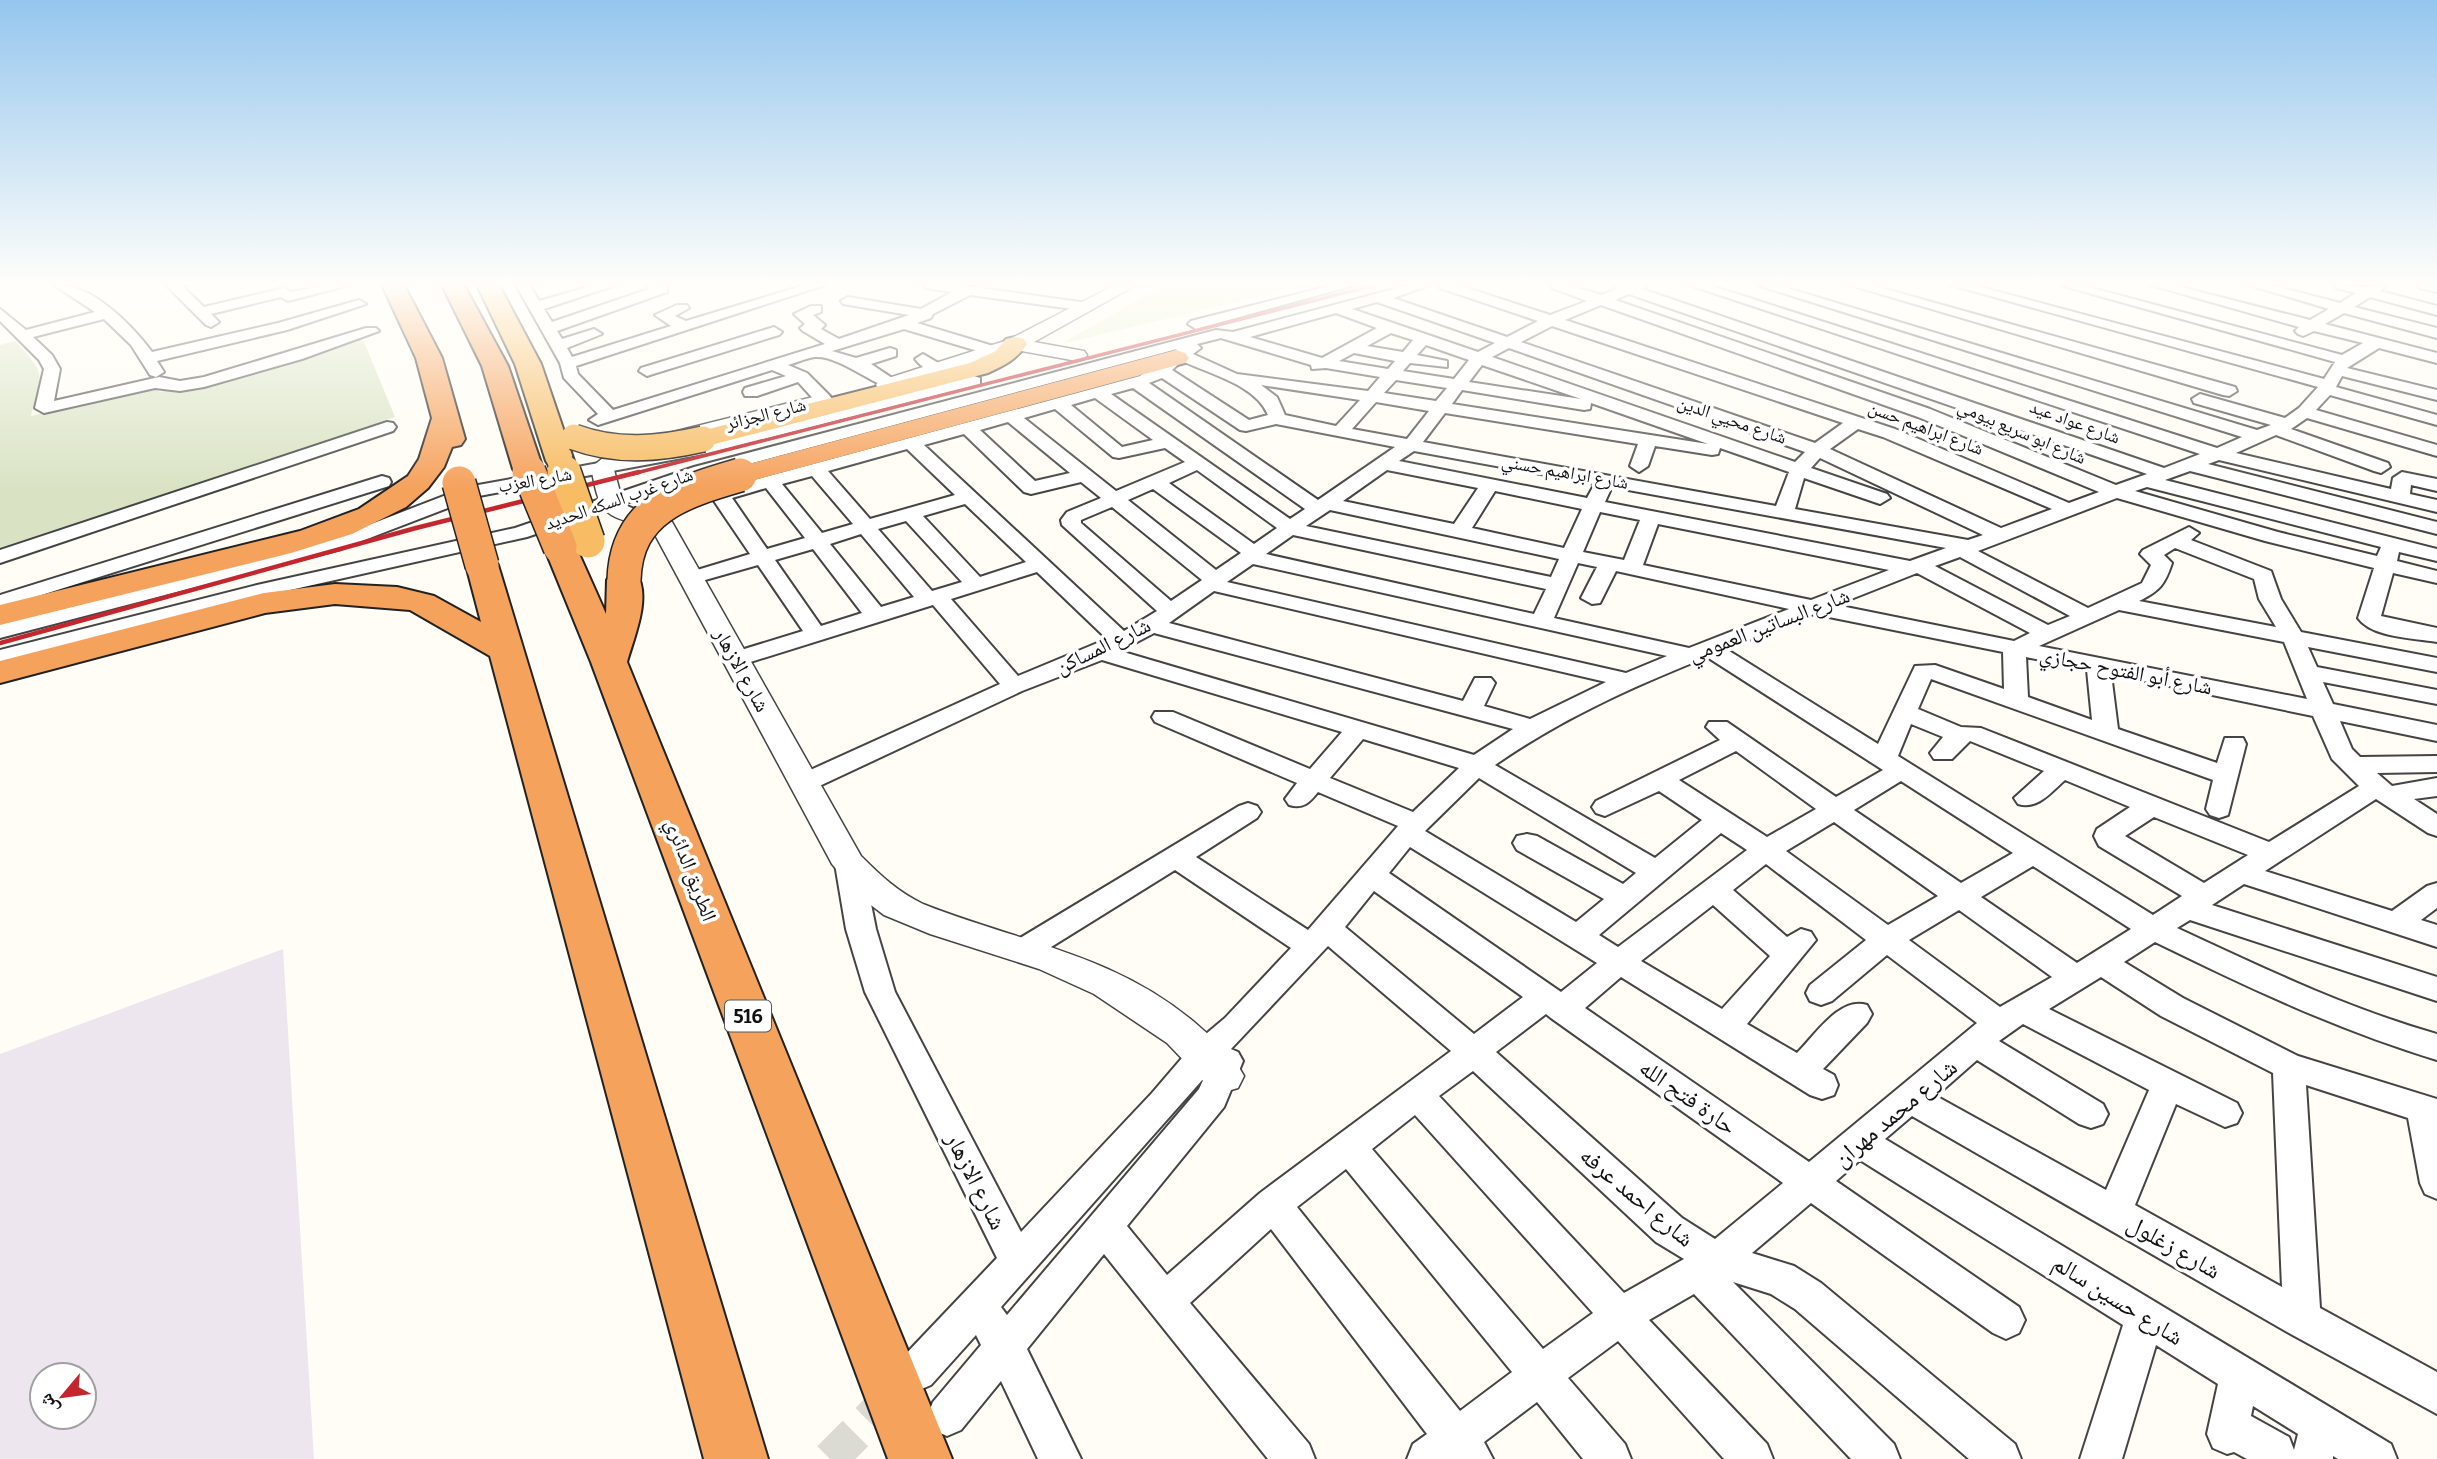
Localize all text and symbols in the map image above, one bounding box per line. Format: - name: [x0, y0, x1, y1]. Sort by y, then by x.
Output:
- street label: شارع محيي الدين: [1673, 391, 1789, 452]
- street label: شارع الجزائر: [723, 393, 808, 435]
- street label: شارع ابو سريع بيومي: [1953, 395, 2089, 472]
- street label: شارع عواد عيد: [2027, 395, 2123, 449]
- street label: شارع ابراهيم حسن: [1865, 396, 1987, 461]
- street label: شارع ابراهيم حسني: [1499, 450, 1630, 497]
- street label: شارع العزب: [496, 463, 574, 497]
- street label: شارع غرب السكه الحديد: [542, 463, 696, 535]
- street label: شارع البساتين العمومي: [1685, 582, 1855, 671]
- street label: شارع المساكن: [1051, 612, 1155, 680]
- street label: شارع الازهار: [708, 623, 776, 717]
- street label: شارع أبو الفتوح حجازي: [2037, 642, 2214, 704]
- street label: الطريق الدائري: [656, 815, 722, 926]
- road number: 516: [725, 1000, 771, 1032]
- street label: حارة فتح الله: [1633, 1053, 1742, 1141]
- street label: شارع محمد مهران: [1827, 1053, 1963, 1174]
- street label: شارع الازهار: [938, 1127, 1012, 1235]
- street label: شارع احمد عرفه: [1574, 1141, 1700, 1254]
- street label: شارع زغلول: [2122, 1209, 2226, 1286]
- street label: شارع حسين سالم: [2046, 1249, 2188, 1353]
- north arrow: [28, 1361, 98, 1431]
- text: ش: [34, 1390, 64, 1418]

